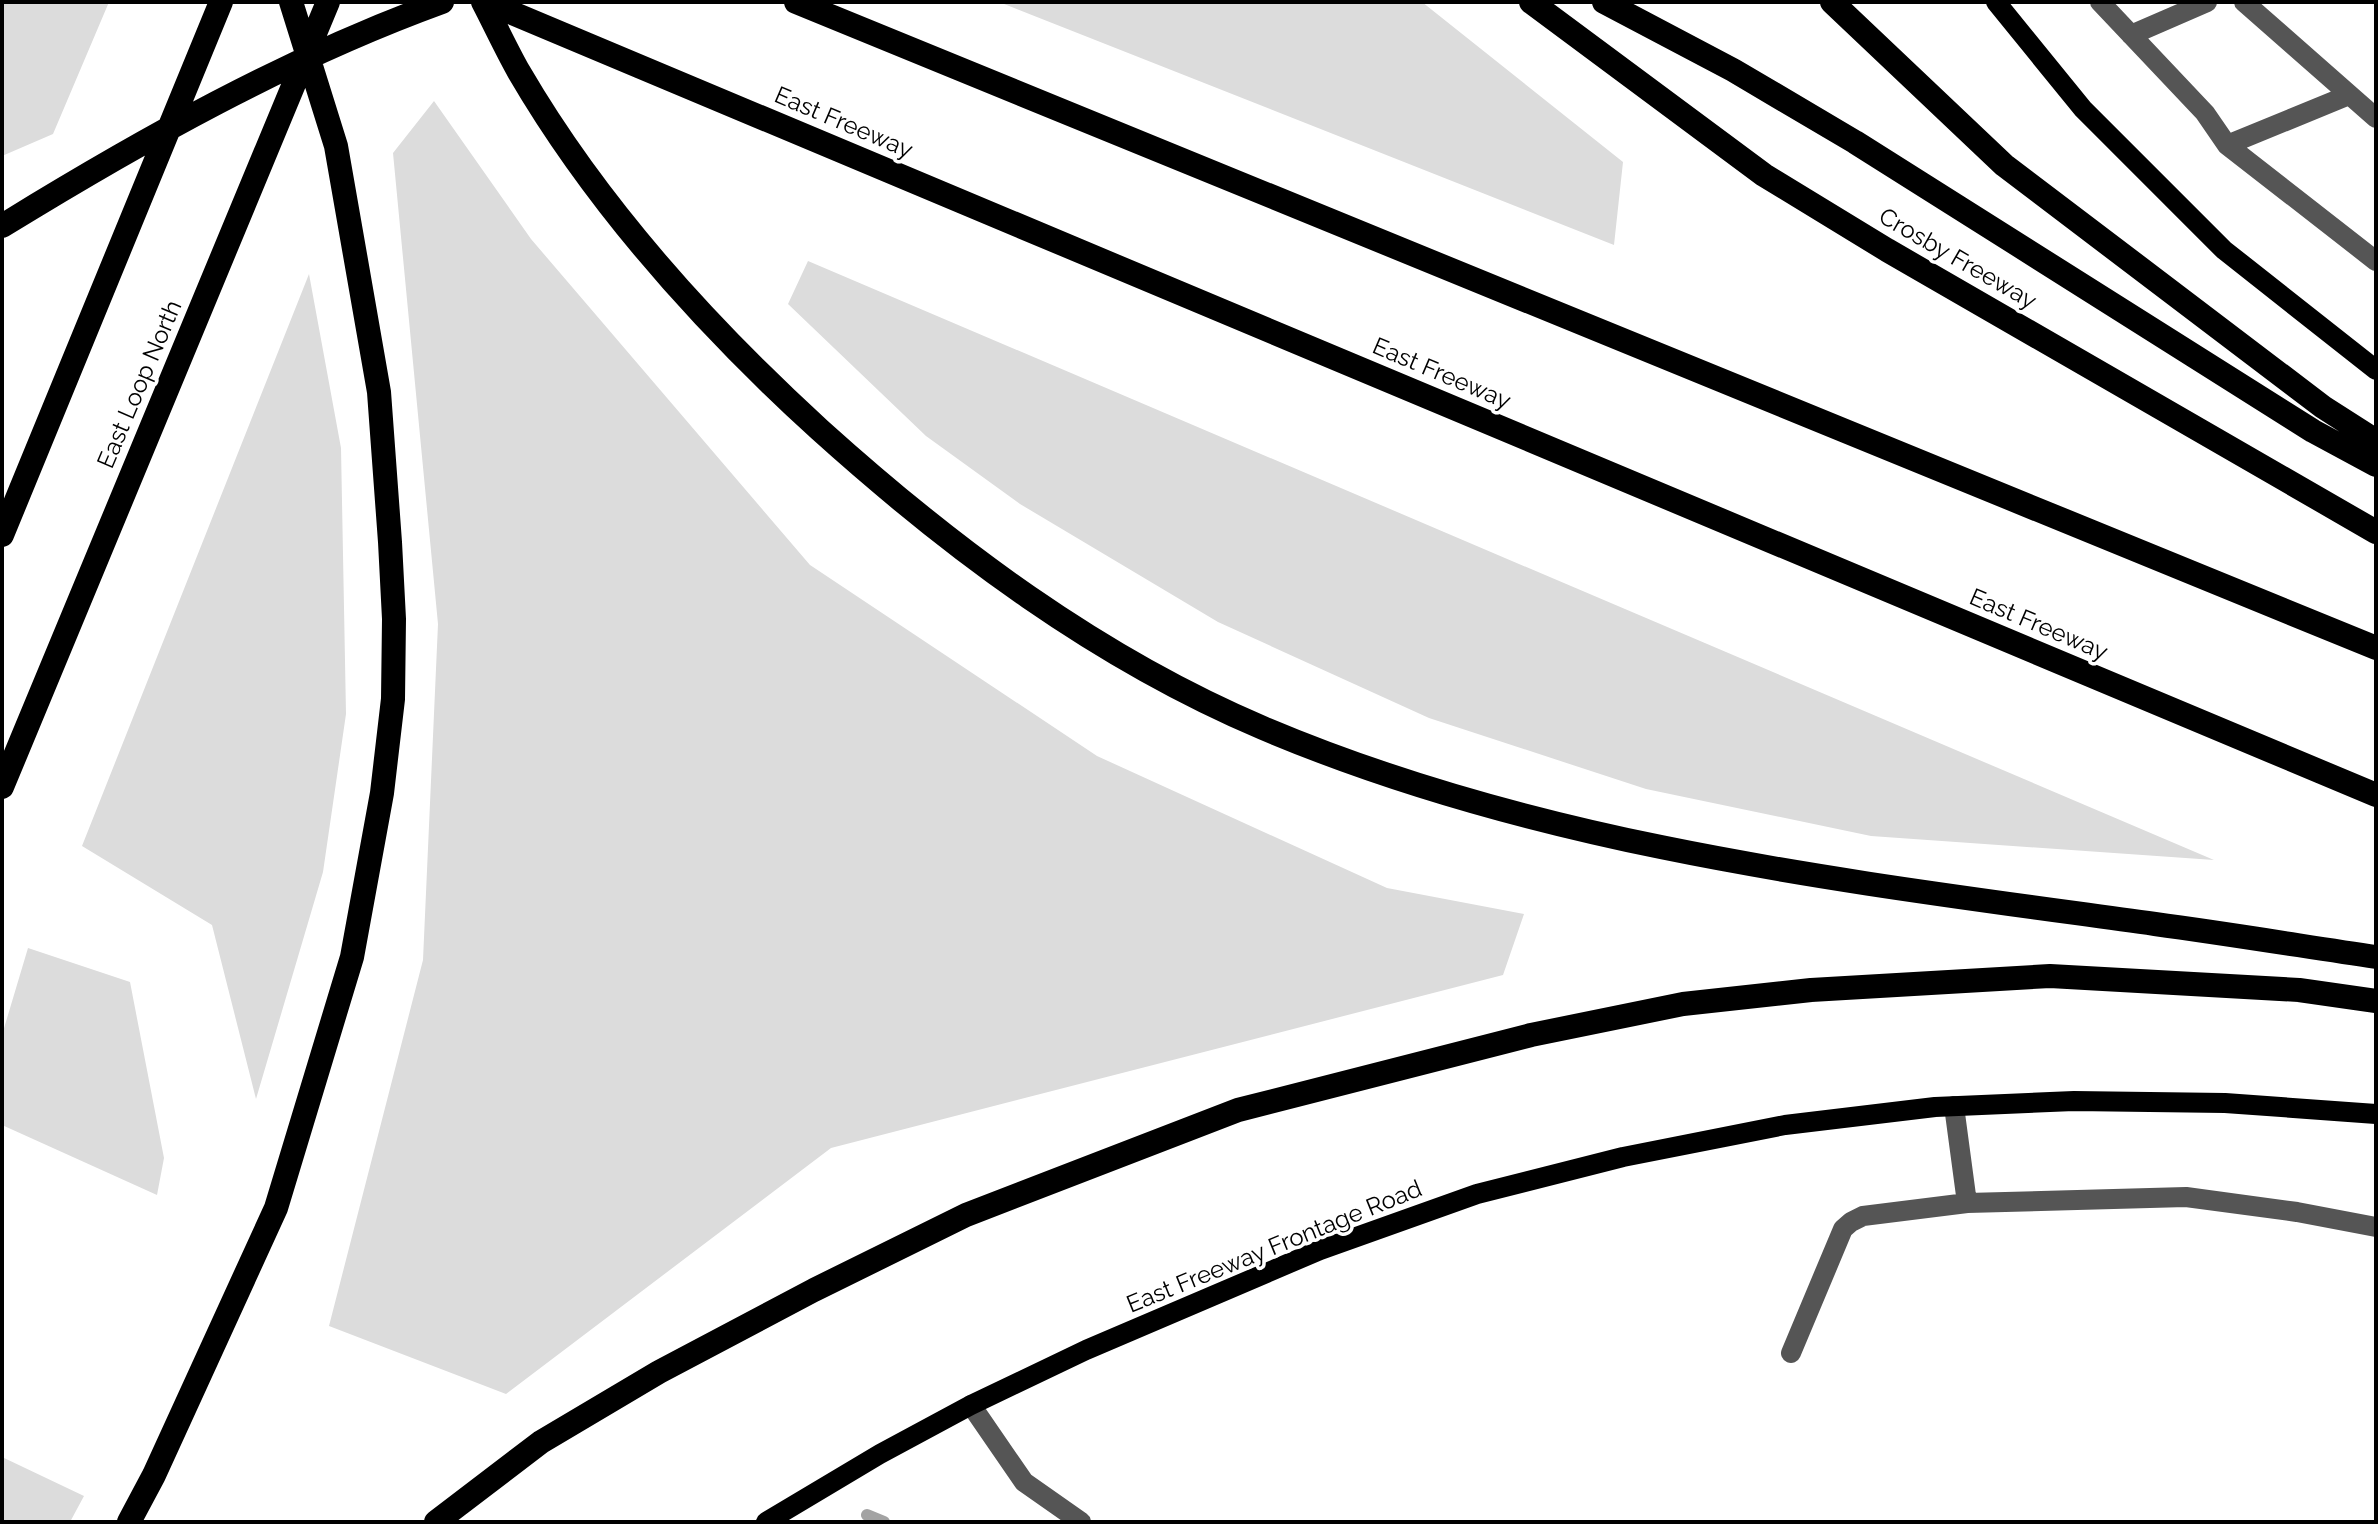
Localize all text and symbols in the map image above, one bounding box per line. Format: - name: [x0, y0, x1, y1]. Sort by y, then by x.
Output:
- street label: East Freeway: [770, 80, 918, 164]
- street label: Crosby Freeway: [1874, 201, 2042, 315]
- street label: East Loop North: [91, 296, 187, 472]
- street label: East Freeway: [1368, 331, 1516, 415]
- street label: East Freeway: [1965, 582, 2113, 666]
- street label: East Freeway Frontage Road: [1122, 1173, 1426, 1319]

